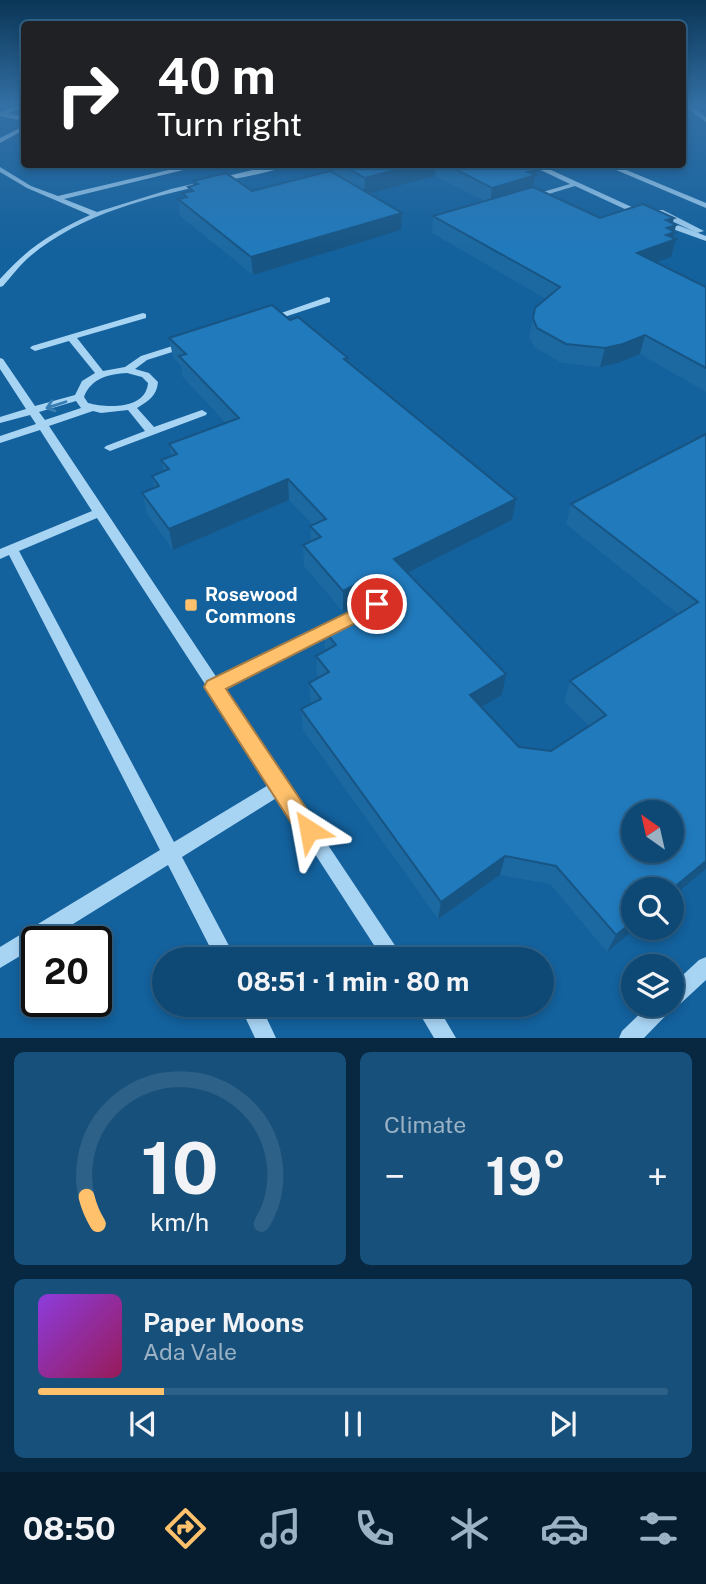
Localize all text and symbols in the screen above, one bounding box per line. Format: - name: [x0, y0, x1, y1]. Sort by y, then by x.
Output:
- text: 40 m: [157, 47, 276, 105]
- icon: right: [42, 49, 133, 140]
- text: Turn right: [157, 106, 302, 143]
- one-way arrow: [45, 400, 67, 412]
- pin: [347, 574, 407, 634]
- place label: Rosewood Commons: [205, 583, 298, 627]
- icon: arrive: [358, 585, 396, 623]
- marker: Rosewood Commons: [183, 597, 199, 613]
- position arrow: [272, 793, 346, 867]
- north arrow: [621, 800, 684, 863]
- map controls: [621, 800, 684, 1017]
- button: search: [621, 877, 684, 940]
- speed limit sign: 20: [21, 926, 112, 1017]
- button: layers: [621, 954, 684, 1017]
- text: 08:51 · 1 min · 80 m: [237, 966, 469, 997]
- text: Climate: [384, 1111, 466, 1138]
- text: 10: [141, 1126, 219, 1211]
- text: 19°: [485, 1146, 567, 1207]
- text: −: [384, 1154, 405, 1199]
- text: +: [647, 1154, 668, 1199]
- text: km/h: [151, 1207, 209, 1237]
- text: Paper Moons: [143, 1307, 304, 1338]
- text: Ada Vale: [143, 1338, 237, 1365]
- icon: previous: [124, 1405, 162, 1443]
- icon: pause: [334, 1405, 372, 1443]
- icon: next: [544, 1405, 582, 1443]
- icon: directions: [161, 1504, 210, 1553]
- icon: music: [256, 1504, 305, 1553]
- icon: phone: [350, 1504, 399, 1553]
- icon: climate: [445, 1504, 494, 1553]
- icon: car: [540, 1504, 589, 1553]
- icon: filters: [634, 1504, 683, 1553]
- text: 08:50: [23, 1510, 116, 1547]

